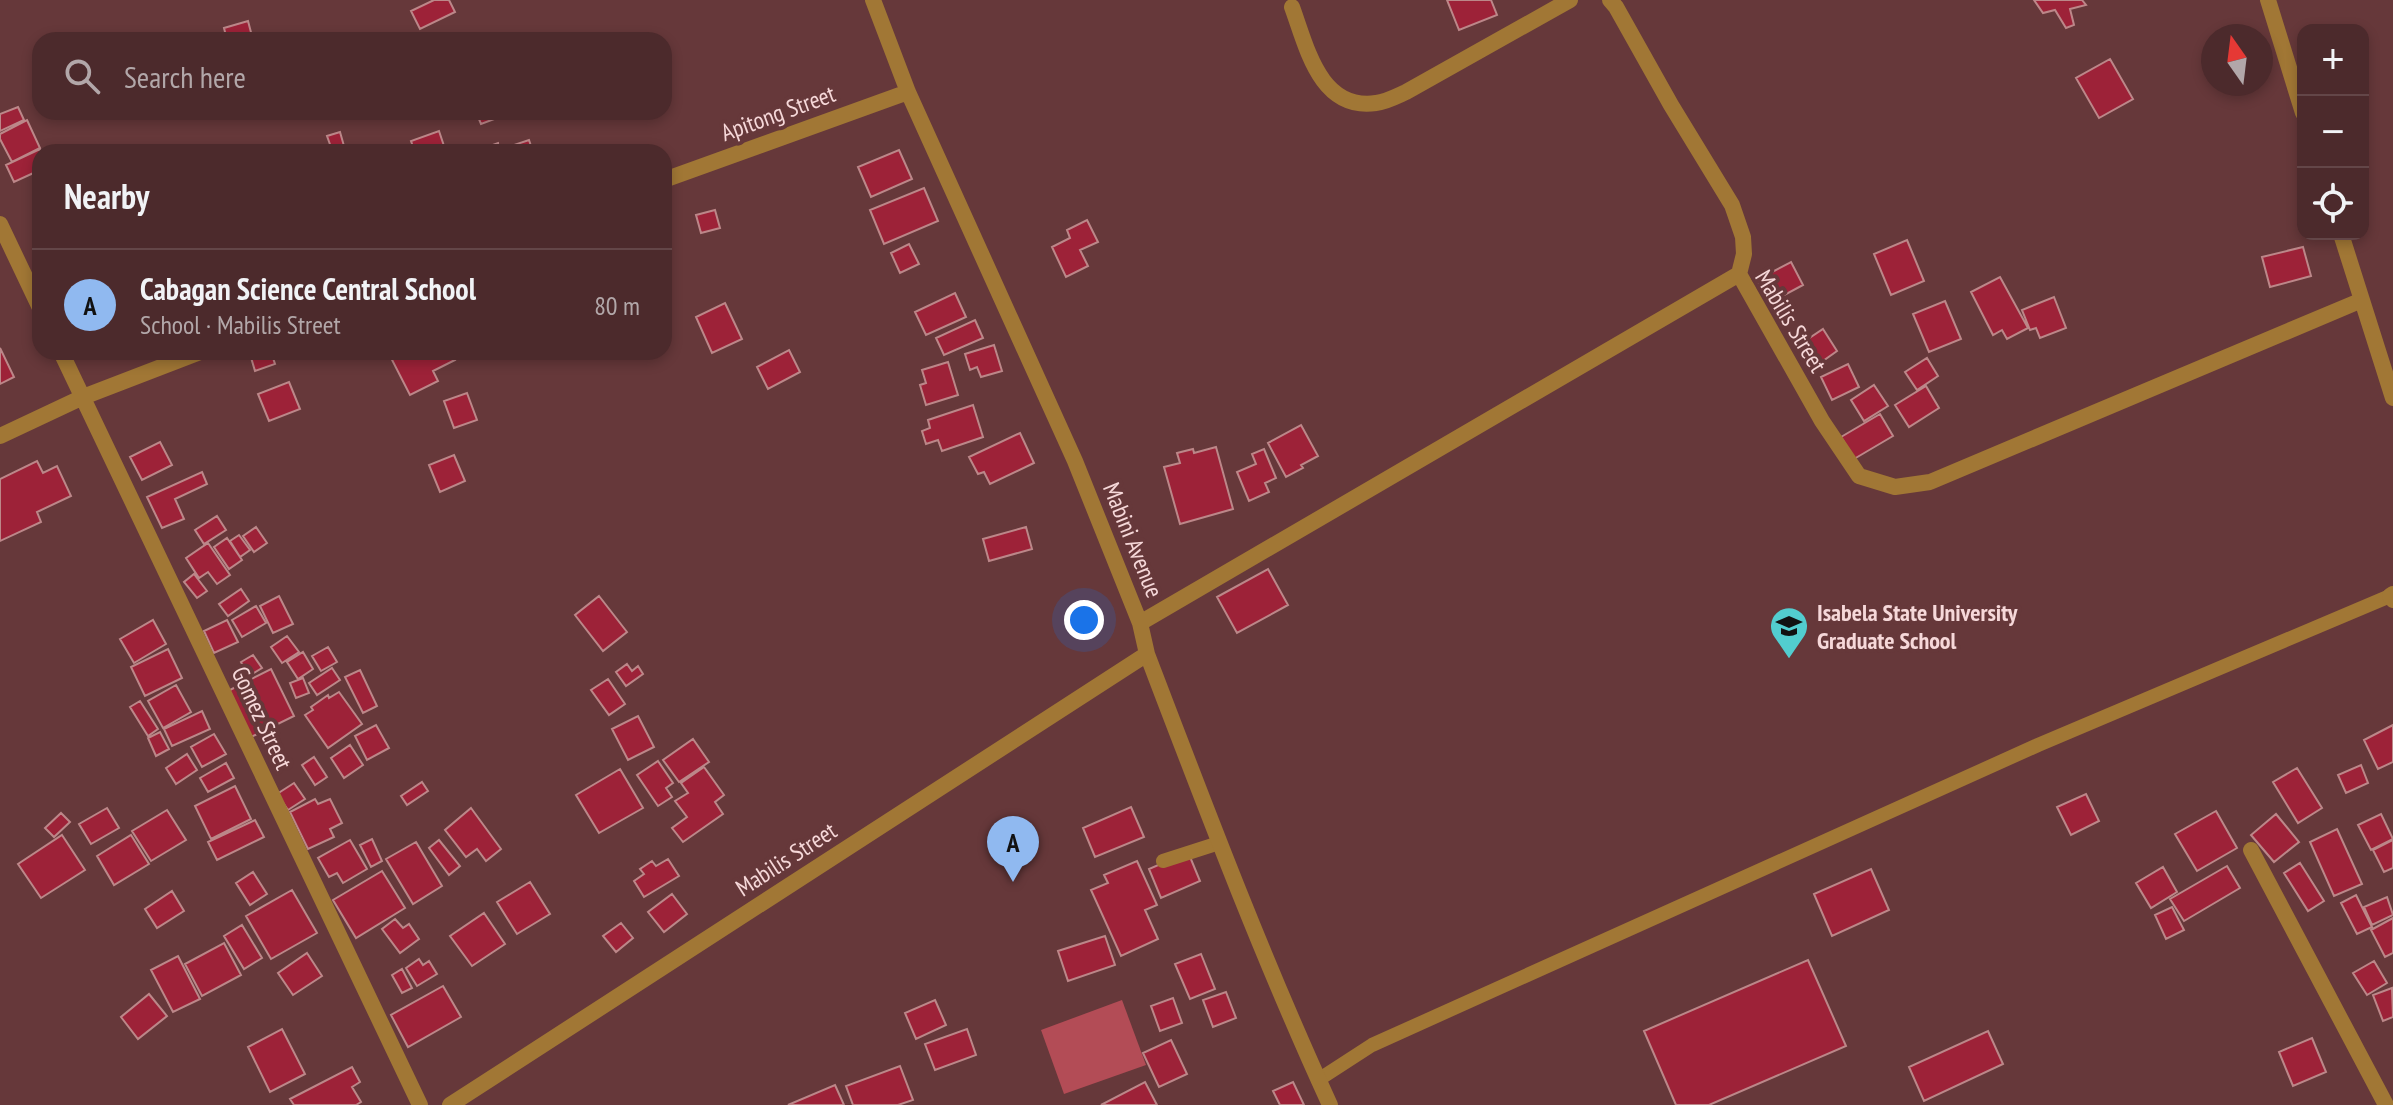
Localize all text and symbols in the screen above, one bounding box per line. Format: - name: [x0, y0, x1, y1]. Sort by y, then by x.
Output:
- north arrow: [2201, 24, 2273, 96]
- map controls: [2297, 24, 2369, 240]
- button: +: [2297, 24, 2369, 96]
- search box: [32, 32, 672, 120]
- icon: search: [60, 54, 104, 98]
- text: Search here: [124, 57, 246, 96]
- street label: Apitong Street: [717, 78, 840, 148]
- button: −: [2297, 96, 2369, 168]
- button: locate: [2297, 168, 2369, 240]
- text: Nearby: [64, 174, 149, 218]
- street label: Mabilis Street: [1748, 264, 1834, 378]
- text: Cabagan Science Central School: [140, 269, 476, 308]
- text: A: [83, 289, 97, 322]
- text: 80 m: [594, 289, 640, 322]
- text: School · Mabilis Street: [140, 308, 341, 341]
- street label: Mabini Avenue: [1096, 478, 1170, 602]
- place label: Isabela State University Graduate School: [1817, 597, 2018, 656]
- your location: [1064, 600, 1104, 640]
- school or university icon: Isabela State University Graduate School: [1768, 605, 1810, 660]
- street label: Gomez Street: [225, 661, 300, 775]
- street label: Mabilis Street: [730, 815, 843, 903]
- pin: A: [987, 816, 1039, 882]

